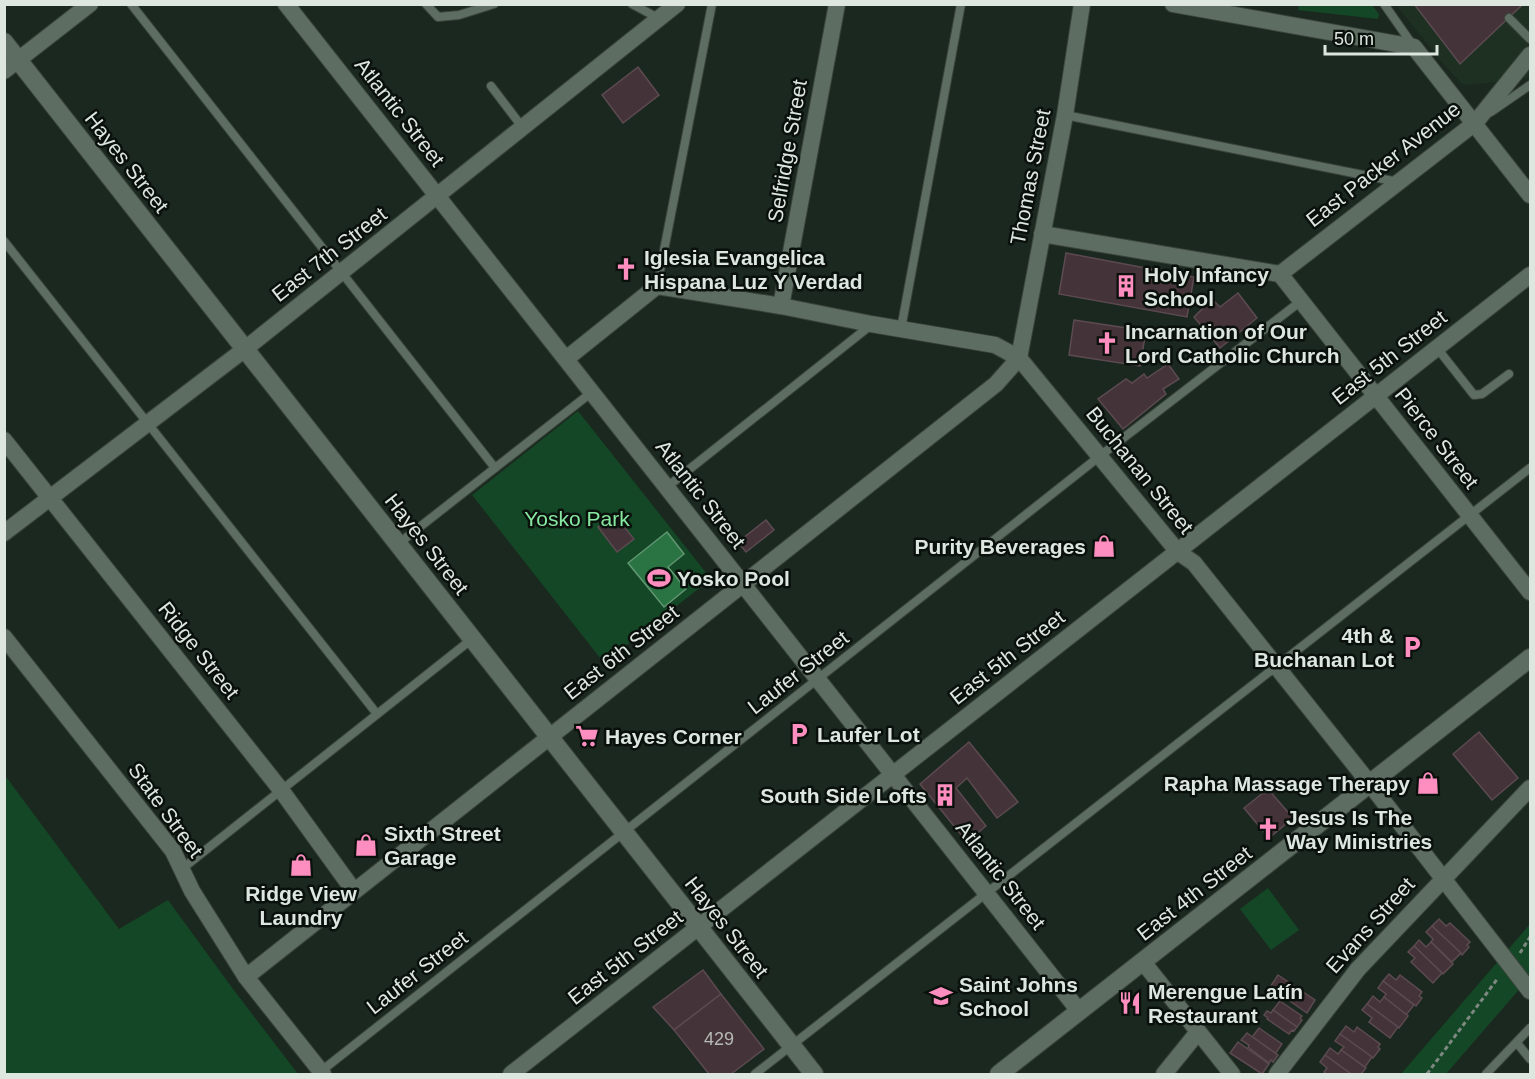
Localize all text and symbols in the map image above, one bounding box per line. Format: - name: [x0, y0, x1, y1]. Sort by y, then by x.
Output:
- scale bar: [1325, 18, 1438, 56]
- text: 50 m: [1334, 29, 1374, 49]
- street label: Atlantic Street: [351, 53, 449, 171]
- street label: Selfridge Street: [763, 78, 811, 224]
- street label: East Packer Avenue: [1302, 97, 1464, 231]
- street label: Hayes Street: [81, 107, 174, 217]
- street label: Thomas Street: [1006, 107, 1054, 247]
- street label: East 7th Street: [267, 202, 391, 306]
- place label: Iglesia Evangelica Hispana Luz Y Verdad: [644, 246, 863, 293]
- church icon: Iglesia Evangelica Hispana Luz Y Verdad: [613, 256, 639, 282]
- place label: Holy Infancy School: [1144, 263, 1269, 310]
- building icon: Holy Infancy School: [1113, 273, 1139, 299]
- street label: East 5th Street: [1327, 305, 1451, 409]
- place label: Incarnation of Our Lord Catholic Church: [1125, 320, 1340, 367]
- church icon: Incarnation of Our Lord Catholic Church: [1094, 330, 1120, 356]
- street label: Pierce Street: [1391, 383, 1484, 493]
- street label: Buchanan Street: [1082, 402, 1198, 538]
- street label: Atlantic Street: [652, 435, 750, 553]
- street label: Hayes Street: [381, 489, 474, 599]
- park label: Yosko Park: [524, 507, 630, 530]
- shop icon: Purity Beverages: [1091, 533, 1117, 559]
- place label: Purity Beverages: [914, 535, 1086, 558]
- sports icon: Yosko Pool: [646, 565, 672, 591]
- place label: Yosko Pool: [677, 567, 790, 590]
- street label: Ridge Street: [154, 597, 244, 703]
- street label: East 6th Street: [559, 600, 683, 704]
- street label: East 5th Street: [945, 605, 1069, 709]
- place label: 4th & Buchanan Lot: [1254, 624, 1394, 671]
- street label: Laufer Street: [743, 625, 853, 718]
- parking icon: 4th & Buchanan Lot: [1399, 634, 1425, 660]
- parking icon: Laufer Lot: [786, 721, 812, 747]
- supermarket icon: Hayes Corner: [574, 723, 600, 749]
- place label: Laufer Lot: [817, 723, 920, 746]
- place label: Hayes Corner: [605, 725, 742, 748]
- street label: State Street: [124, 758, 208, 862]
- shop icon: Rapha Massage Therapy: [1415, 770, 1441, 796]
- place label: Rapha Massage Therapy: [1164, 772, 1410, 795]
- building icon: South Side Lofts: [932, 782, 958, 808]
- place label: South Side Lofts: [760, 784, 927, 807]
- place label: Jesus Is The Way Ministries: [1286, 806, 1432, 853]
- street label: Atlantic Street: [952, 816, 1050, 934]
- church icon: Jesus Is The Way Ministries: [1255, 816, 1281, 842]
- place label: Sixth Street Garage: [384, 822, 501, 869]
- shop icon: Sixth Street Garage: [353, 832, 379, 858]
- street label: East 4th Street: [1132, 841, 1256, 945]
- shop icon: Ridge View Laundry: [288, 852, 314, 878]
- street label: Hayes Street: [681, 872, 774, 982]
- street label: Evans Street: [1321, 873, 1419, 977]
- place label: Ridge View Laundry: [245, 882, 357, 929]
- street label: East 5th Street: [563, 905, 687, 1009]
- street label: Laufer Street: [362, 925, 472, 1018]
- place label: Saint Johns School: [959, 973, 1078, 1020]
- place label: Merengue Latín Restaurant: [1148, 980, 1303, 1027]
- school or university icon: Saint Johns School: [928, 983, 954, 1009]
- restaurant icon: Merengue Latín Restaurant: [1117, 990, 1143, 1016]
- house number: 429: [704, 1029, 734, 1049]

